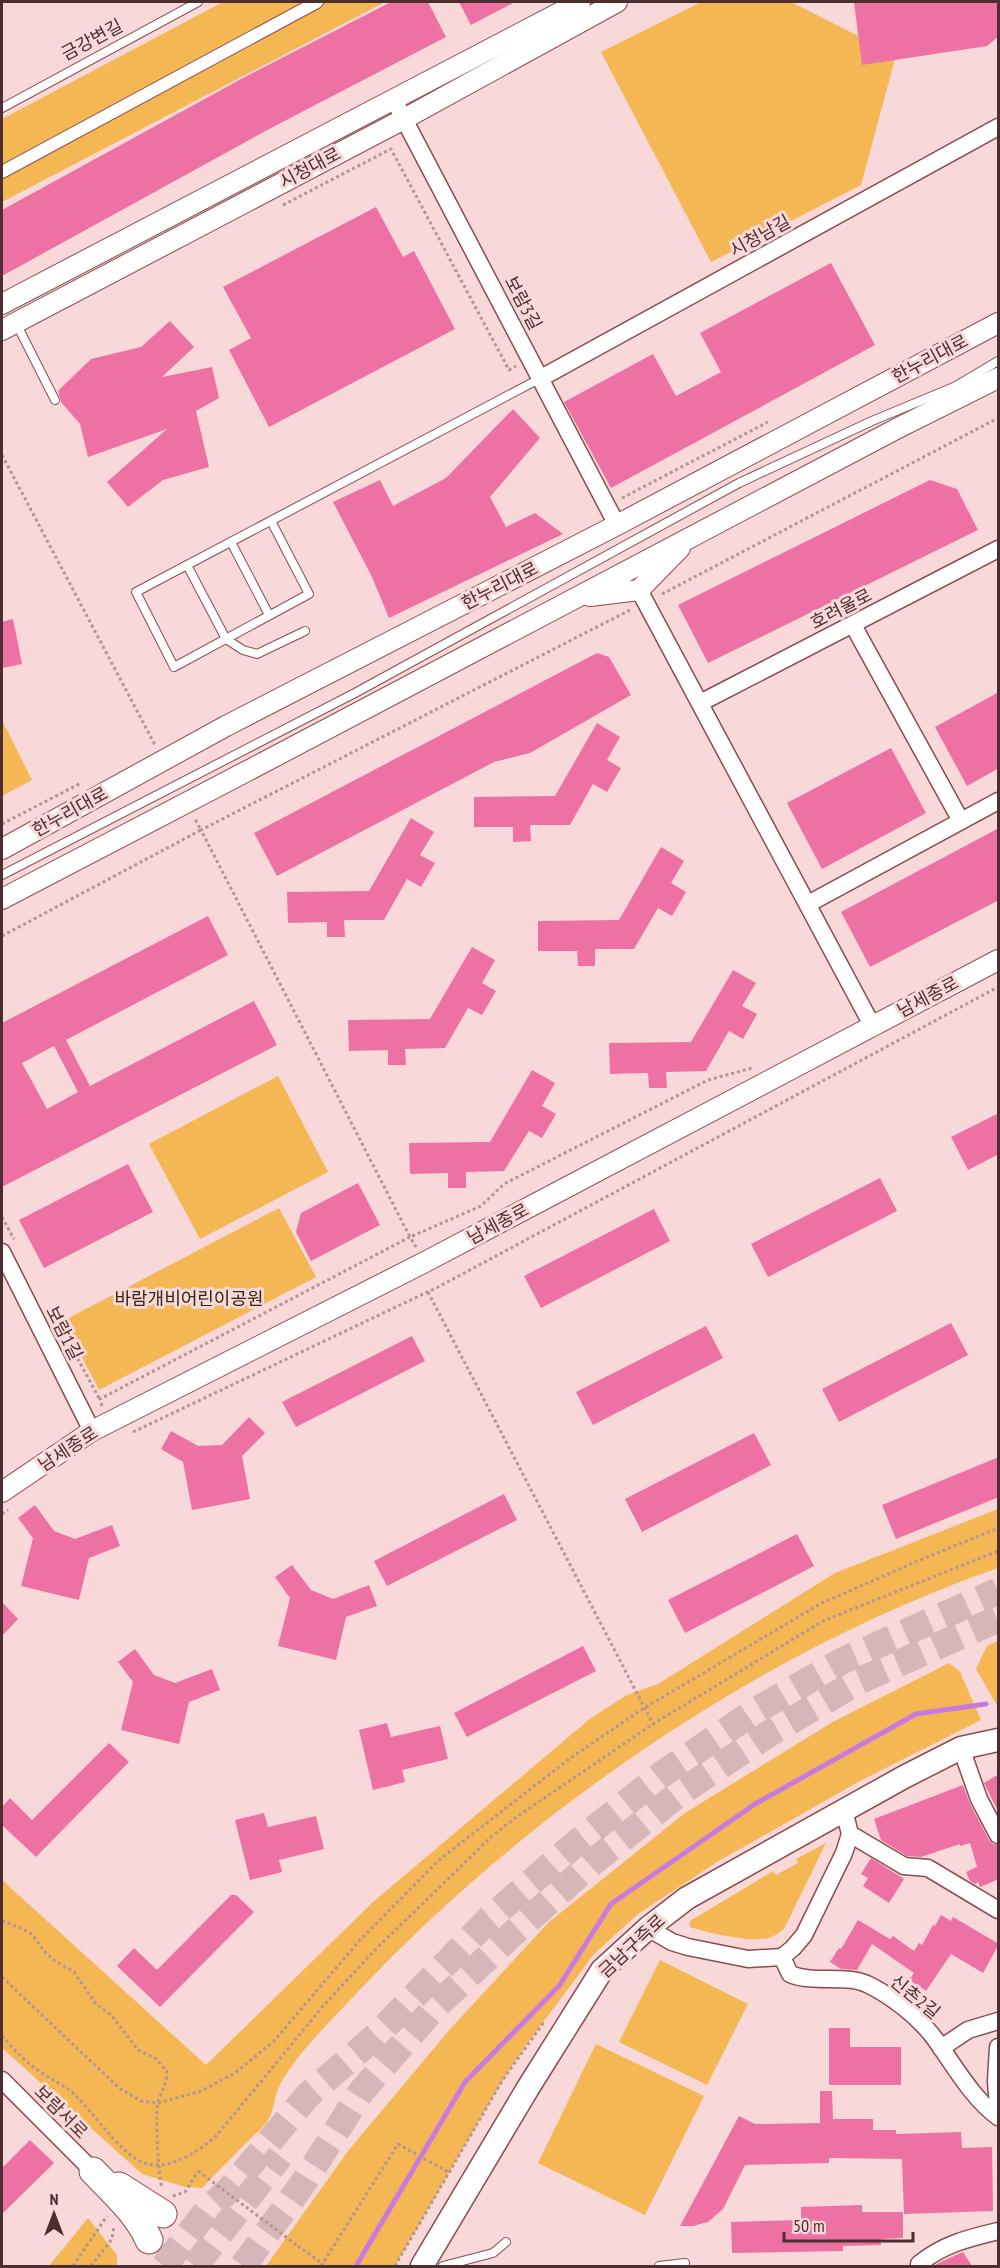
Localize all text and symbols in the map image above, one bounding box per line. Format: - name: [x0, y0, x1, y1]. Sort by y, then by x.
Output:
- street label: 금강변길: [57, 14, 126, 65]
- street label: 시청대로: [275, 142, 344, 193]
- street label: 시청남길: [725, 209, 794, 262]
- street label: 보람3길: [500, 272, 547, 334]
- street label: 한누리대로: [888, 329, 972, 388]
- street label: 한누리대로: [458, 557, 542, 615]
- street label: 호려울로: [806, 583, 876, 634]
- street label: 한누리대로: [28, 781, 112, 842]
- street label: 남세종로: [893, 971, 962, 1022]
- street label: 남세종로: [463, 1198, 532, 1249]
- park label: 바람개비어린이공원: [114, 1287, 264, 1310]
- street label: 보람1길: [41, 1302, 88, 1364]
- street label: 남세종로: [34, 1421, 102, 1476]
- street label: 금남구즉로: [594, 1909, 670, 1982]
- street label: 신촌2길: [886, 1969, 945, 2024]
- street label: 보람서로: [30, 2080, 93, 2143]
- north arrow: [24, 2184, 84, 2244]
- text: N: [50, 2189, 58, 2209]
- scale bar: [784, 2205, 913, 2243]
- text: 50 m: [793, 2214, 825, 2237]

